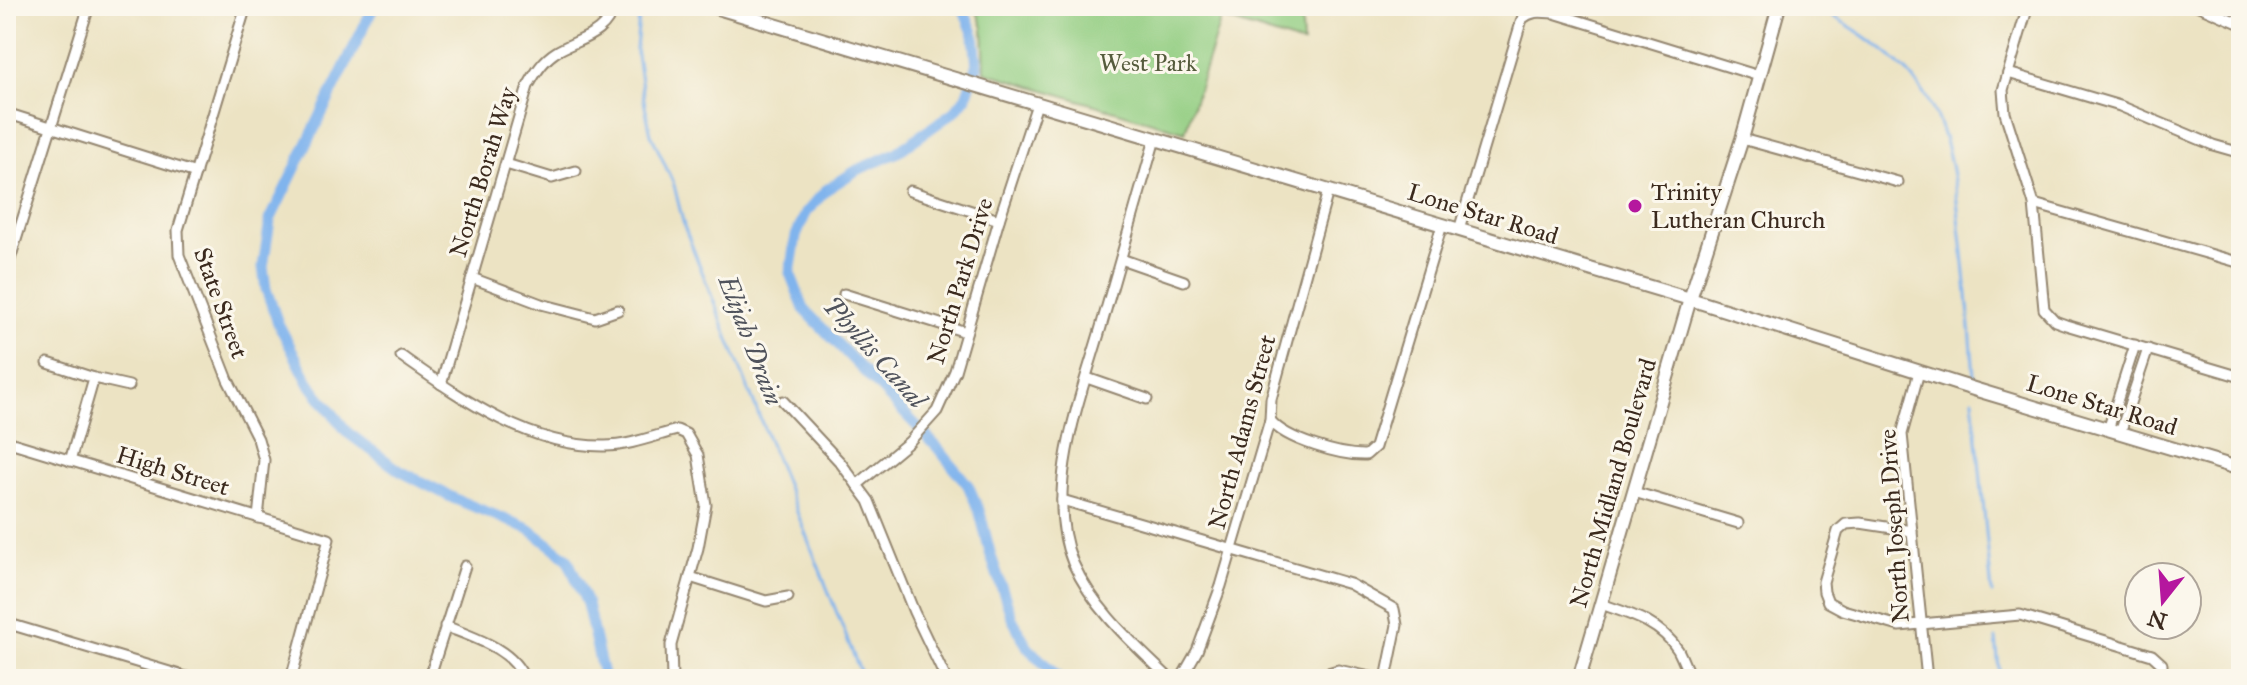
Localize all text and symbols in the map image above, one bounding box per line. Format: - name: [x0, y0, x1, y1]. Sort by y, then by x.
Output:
- park label: West Park: [1099, 48, 1198, 78]
- street label: North Borah Way: [443, 82, 523, 261]
- street label: Lone Star Road: [1404, 177, 1562, 251]
- place label: Trinity Lutheran Church: [1651, 177, 1825, 235]
- street label: North Park Drive: [920, 194, 1000, 368]
- marker: Trinity Lutheran Church: [1626, 197, 1644, 215]
- street label: State Street: [187, 243, 255, 363]
- water label: Elijah Drain: [711, 269, 791, 410]
- water label: Phyllis Canal: [816, 290, 935, 416]
- street label: North Adams Street: [1202, 331, 1283, 533]
- street label: North Midland Boulevard: [1563, 355, 1663, 611]
- street label: Lone Star Road: [2023, 368, 2181, 442]
- street label: North Joseph Drive: [1872, 428, 1916, 624]
- street label: High Street: [113, 440, 234, 503]
- north arrow: [2123, 561, 2203, 641]
- text: N: [2144, 604, 2170, 635]

